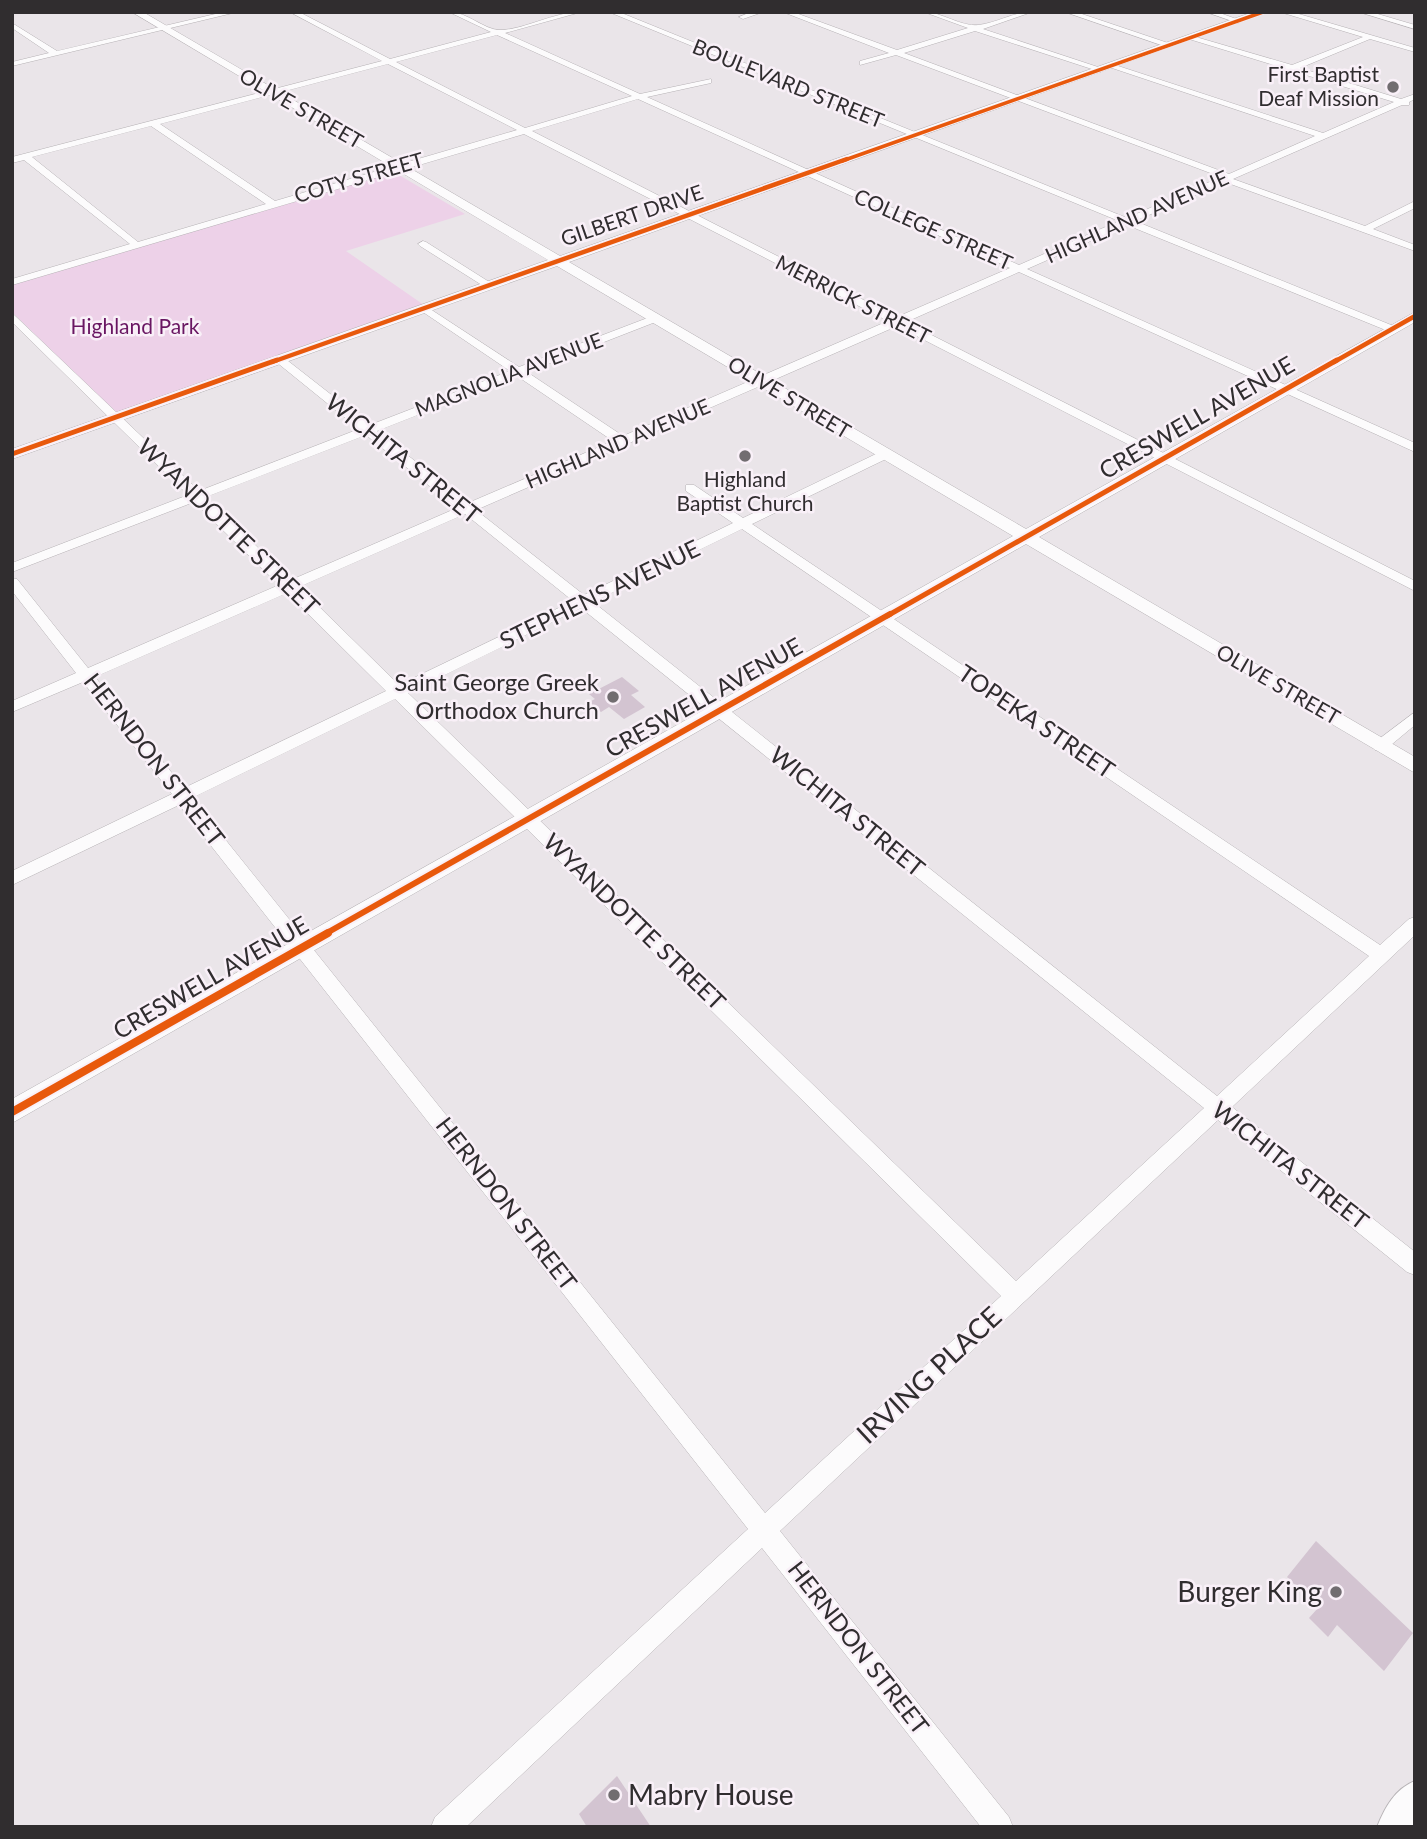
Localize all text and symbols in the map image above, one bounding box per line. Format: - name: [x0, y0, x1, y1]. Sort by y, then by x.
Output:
- street label: BOULEVARD STREET: [689, 33, 888, 133]
- place label: First Baptist Deaf Mission: [1258, 61, 1379, 110]
- street label: OLIVE STREET: [235, 62, 369, 154]
- marker: First Baptist Deaf Mission: [1385, 79, 1401, 95]
- street label: COTY STREET: [291, 146, 427, 207]
- street label: HIGHLAND AVENUE: [1041, 164, 1232, 267]
- street label: GILBERT DRIVE: [557, 179, 706, 251]
- street label: COLLEGE STREET: [851, 183, 1017, 275]
- street label: MERRICK STREET: [772, 249, 936, 349]
- park label: Highland Park: [71, 313, 200, 338]
- street label: MAGNOLIA AVENUE: [411, 326, 606, 421]
- street label: CRESWELL AVENUE: [1093, 349, 1299, 484]
- street label: OLIVE STREET: [724, 350, 856, 443]
- street label: WICHITA STREET: [321, 387, 487, 529]
- street label: HIGHLAND AVENUE: [521, 392, 713, 493]
- street label: WYANDOTTE STREET: [132, 431, 326, 620]
- marker: Highland Baptist Church: [737, 448, 753, 464]
- place label: Highland Baptist Church: [677, 466, 813, 515]
- street label: STEPHENS AVENUE: [494, 533, 704, 655]
- street label: CRESWELL AVENUE: [600, 630, 807, 763]
- street label: OLIVE STREET: [1212, 638, 1346, 730]
- street label: TOPEKA STREET: [953, 658, 1121, 784]
- street label: HERNDON STREET: [79, 667, 232, 851]
- place label: Saint George Greek Orthodox Church: [394, 667, 600, 724]
- marker: Saint George Greek Orthodox Church: [605, 689, 621, 705]
- street label: WICHITA STREET: [765, 740, 931, 882]
- street label: WYANDOTTE STREET: [538, 826, 732, 1015]
- street label: CRESWELL AVENUE: [107, 909, 313, 1044]
- street label: WICHITA STREET: [1207, 1095, 1375, 1235]
- street label: HERNDON STREET: [431, 1111, 584, 1295]
- street label: IRVING PLACE: [849, 1299, 1008, 1450]
- street label: HERNDON STREET: [783, 1555, 936, 1739]
- place label: Burger King: [1177, 1574, 1322, 1608]
- marker: Burger King: [1328, 1584, 1344, 1600]
- place label: Mabry House: [628, 1777, 794, 1811]
- marker: Mabry House: [606, 1787, 622, 1803]

